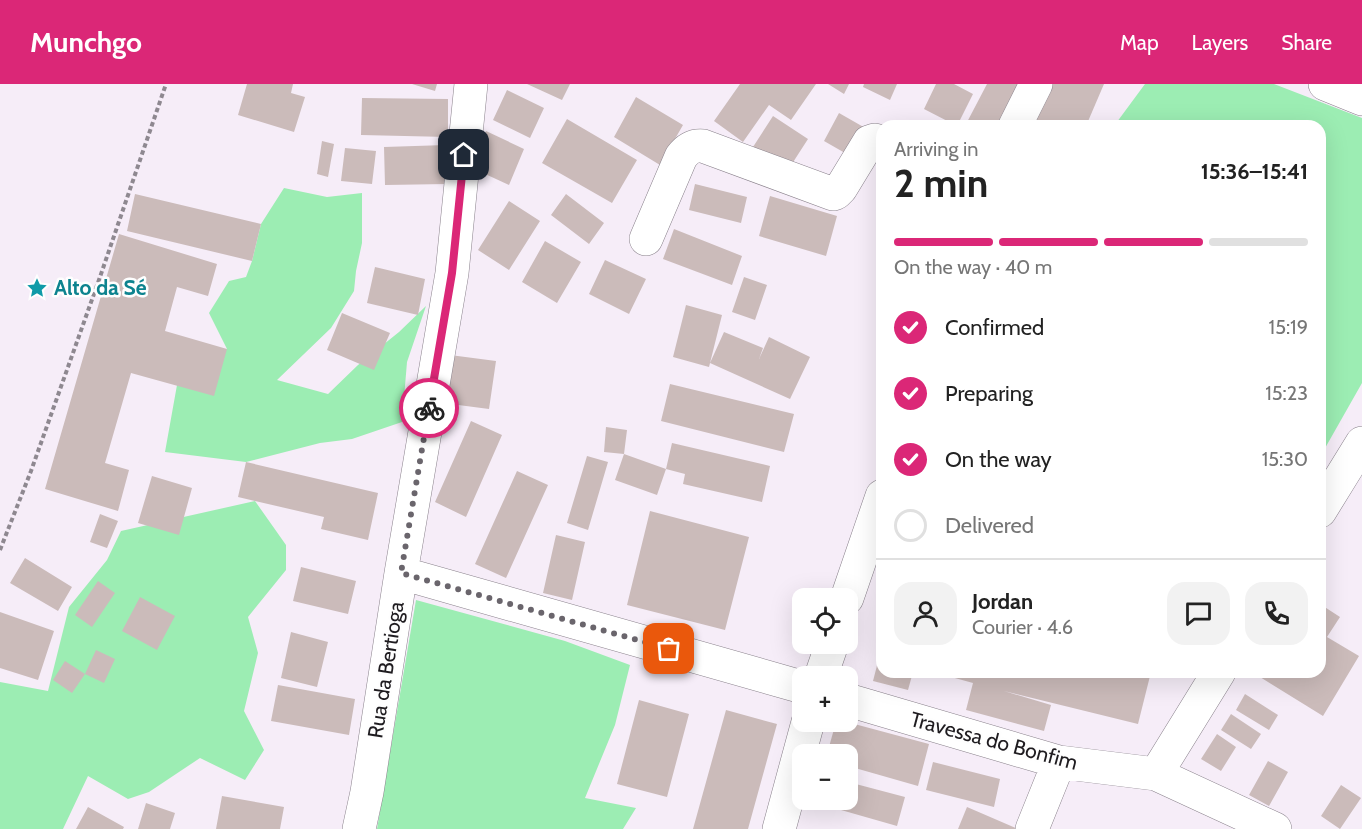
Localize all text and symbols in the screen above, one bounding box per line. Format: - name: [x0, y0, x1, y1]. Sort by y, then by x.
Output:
- text: Munchgo: [30, 25, 142, 59]
- text: Map: [1120, 30, 1159, 55]
- text: Layers: [1192, 30, 1248, 55]
- text: Share: [1281, 30, 1332, 55]
- pin: [438, 129, 489, 180]
- text: Arriving in: [894, 137, 978, 161]
- icon: home: [447, 138, 480, 171]
- text: 15:36–15:41: [1201, 158, 1308, 185]
- text: 2 min: [894, 159, 988, 207]
- text: On the way · 40 m: [894, 255, 1052, 279]
- place label: Alto da Sé: [54, 275, 147, 300]
- place icon: Alto da Sé: [25, 276, 49, 300]
- icon: check: [894, 311, 927, 344]
- text: Confirmed: [945, 314, 1044, 341]
- text: 15:19: [1269, 315, 1308, 339]
- icon: check: [894, 377, 927, 410]
- courier: [399, 378, 459, 438]
- text: Preparing: [945, 380, 1033, 407]
- text: 15:23: [1265, 381, 1308, 405]
- icon: bike: [413, 392, 446, 425]
- icon: check: [894, 443, 927, 476]
- text: On the way: [945, 446, 1052, 473]
- text: 15:30: [1262, 447, 1308, 471]
- text: Delivered: [945, 512, 1034, 539]
- button: person: [894, 582, 957, 645]
- button: chat: [1167, 582, 1230, 645]
- button: phone: [1245, 582, 1308, 645]
- map controls: [792, 588, 858, 810]
- button: locate: [792, 588, 858, 654]
- text: Jordan: [972, 588, 1033, 615]
- street label: Rua da Bertioga: [362, 600, 409, 740]
- text: Courier · 4.6: [972, 615, 1073, 639]
- pin: [643, 623, 694, 674]
- icon: bag: [652, 632, 685, 665]
- button: +: [792, 666, 858, 732]
- street label: Travessa do Bonfim: [908, 706, 1080, 775]
- button: −: [792, 744, 858, 810]

